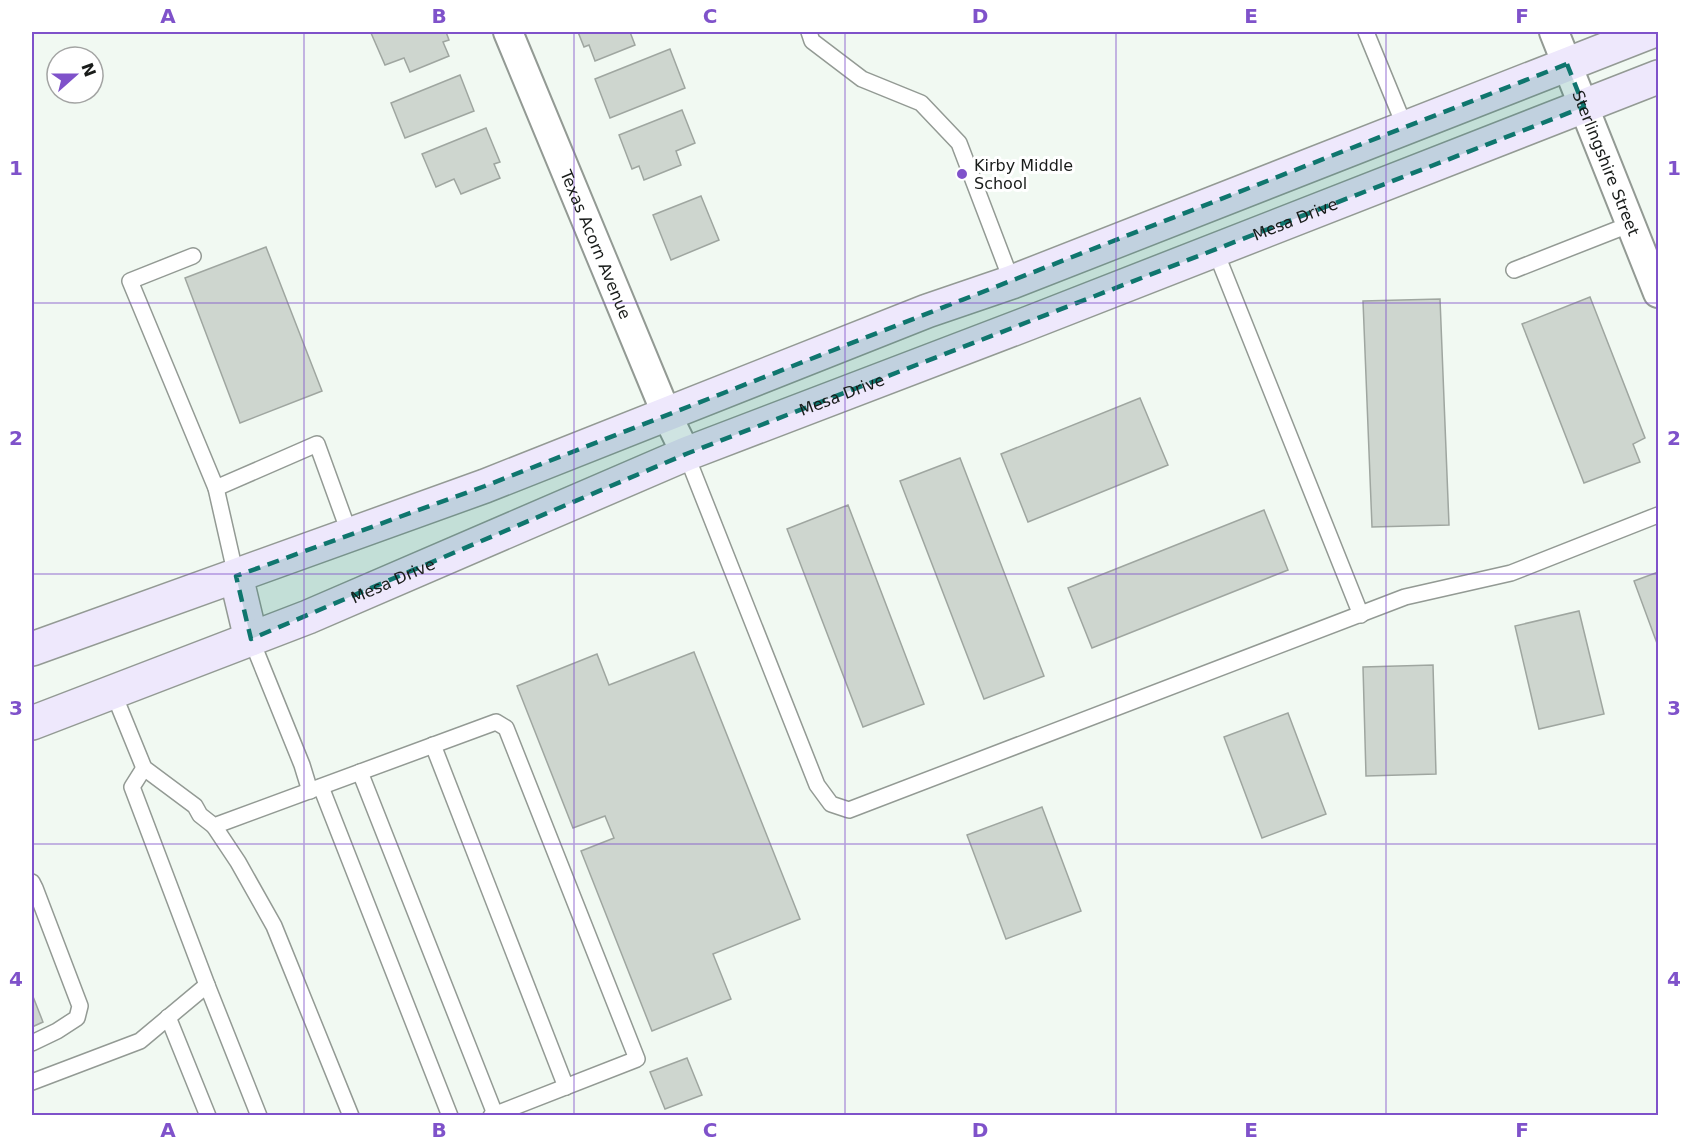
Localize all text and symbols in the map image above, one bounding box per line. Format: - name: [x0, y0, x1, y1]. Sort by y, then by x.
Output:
- text: A: [160, 4, 176, 28]
- text: B: [431, 4, 447, 28]
- text: C: [703, 4, 717, 28]
- text: D: [972, 4, 988, 28]
- text: E: [1244, 4, 1258, 28]
- text: F: [1515, 4, 1529, 28]
- north arrow: [45, 45, 105, 105]
- text: N: [77, 60, 100, 79]
- street label: Sterlingshire Street: [1569, 88, 1644, 238]
- text: 1: [9, 156, 23, 180]
- place label: Kirby Middle School: [974, 156, 1073, 193]
- text: 1: [1667, 156, 1681, 180]
- street label: Texas Acorn Avenue: [556, 166, 635, 322]
- marker: Kirby Middle School: [955, 167, 969, 181]
- street label: Mesa Drive: [1250, 194, 1340, 244]
- street label: Mesa Drive: [796, 370, 887, 419]
- text: 2: [9, 426, 23, 450]
- text: 2: [1667, 426, 1681, 450]
- street label: Mesa Drive: [348, 554, 438, 607]
- text: 3: [9, 696, 23, 720]
- text: 3: [1667, 696, 1681, 720]
- text: 4: [9, 967, 23, 991]
- text: 4: [1667, 967, 1681, 991]
- text: A: [160, 1118, 176, 1142]
- text: B: [431, 1118, 447, 1142]
- text: C: [703, 1118, 717, 1142]
- text: D: [972, 1118, 988, 1142]
- text: E: [1244, 1118, 1258, 1142]
- text: F: [1515, 1118, 1529, 1142]

